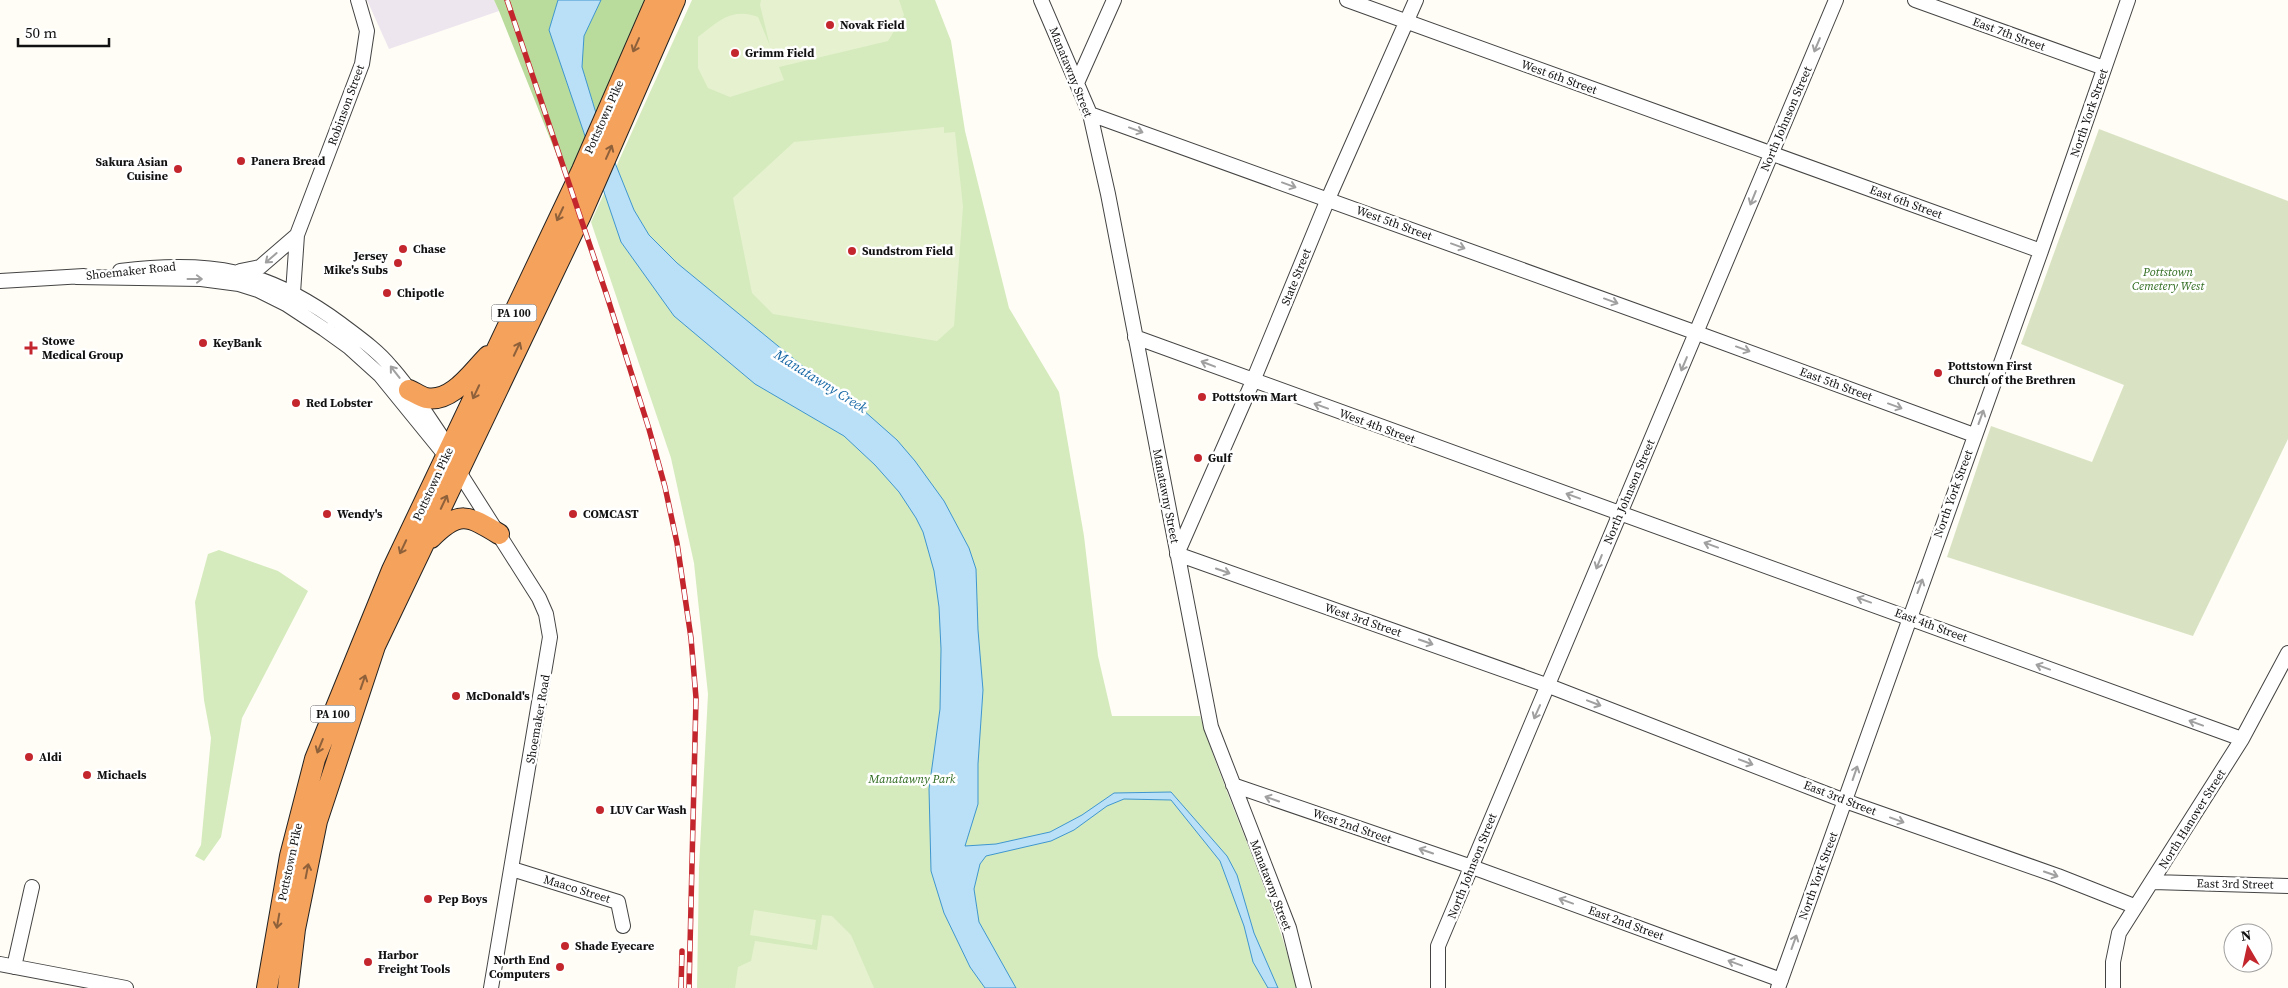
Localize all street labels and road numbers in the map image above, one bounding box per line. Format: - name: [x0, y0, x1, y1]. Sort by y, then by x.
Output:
- street label: East 7th Street: [1970, 13, 2048, 55]
- street label: Manatawny Street: [1046, 25, 1096, 120]
- street label: West 6th Street: [1519, 56, 1599, 98]
- street label: Robinson Street: [324, 62, 368, 148]
- street label: North Johnson Street: [1757, 64, 1815, 174]
- street label: North York Street: [2066, 67, 2112, 159]
- street label: Pottstown Pike: [581, 77, 627, 157]
- street label: East 6th Street: [1867, 181, 1945, 223]
- street label: West 5th Street: [1354, 202, 1434, 244]
- street label: State Street: [1277, 246, 1315, 308]
- street label: Shoemaker Road: [85, 258, 177, 284]
- road number: PA 100: [492, 304, 536, 322]
- street label: East 5th Street: [1797, 363, 1875, 405]
- street label: West 4th Street: [1337, 405, 1417, 447]
- street label: North Johnson Street: [1600, 437, 1658, 547]
- street label: Pottstown Pike: [409, 445, 457, 523]
- street label: Manatawny Street: [1149, 447, 1183, 545]
- street label: North York Street: [1930, 448, 1976, 540]
- street label: West 3rd Street: [1322, 599, 1404, 641]
- street label: East 4th Street: [1892, 604, 1970, 646]
- street label: Shoemaker Road: [522, 673, 554, 765]
- road number: PA 100: [310, 706, 356, 722]
- street label: North Hanover Street: [2155, 766, 2229, 872]
- street label: East 3rd Street: [1801, 777, 1879, 819]
- street label: West 2nd Street: [1310, 805, 1394, 847]
- street label: North Johnson Street: [1443, 811, 1501, 921]
- street label: Pottstown Pike: [274, 822, 306, 902]
- street label: North York Street: [1795, 830, 1841, 922]
- street label: Manatawny Street: [1246, 837, 1296, 933]
- street label: Maaco Street: [542, 871, 612, 907]
- street label: East 3rd Street: [2196, 875, 2274, 893]
- street label: East 2nd Street: [1586, 902, 1666, 944]

